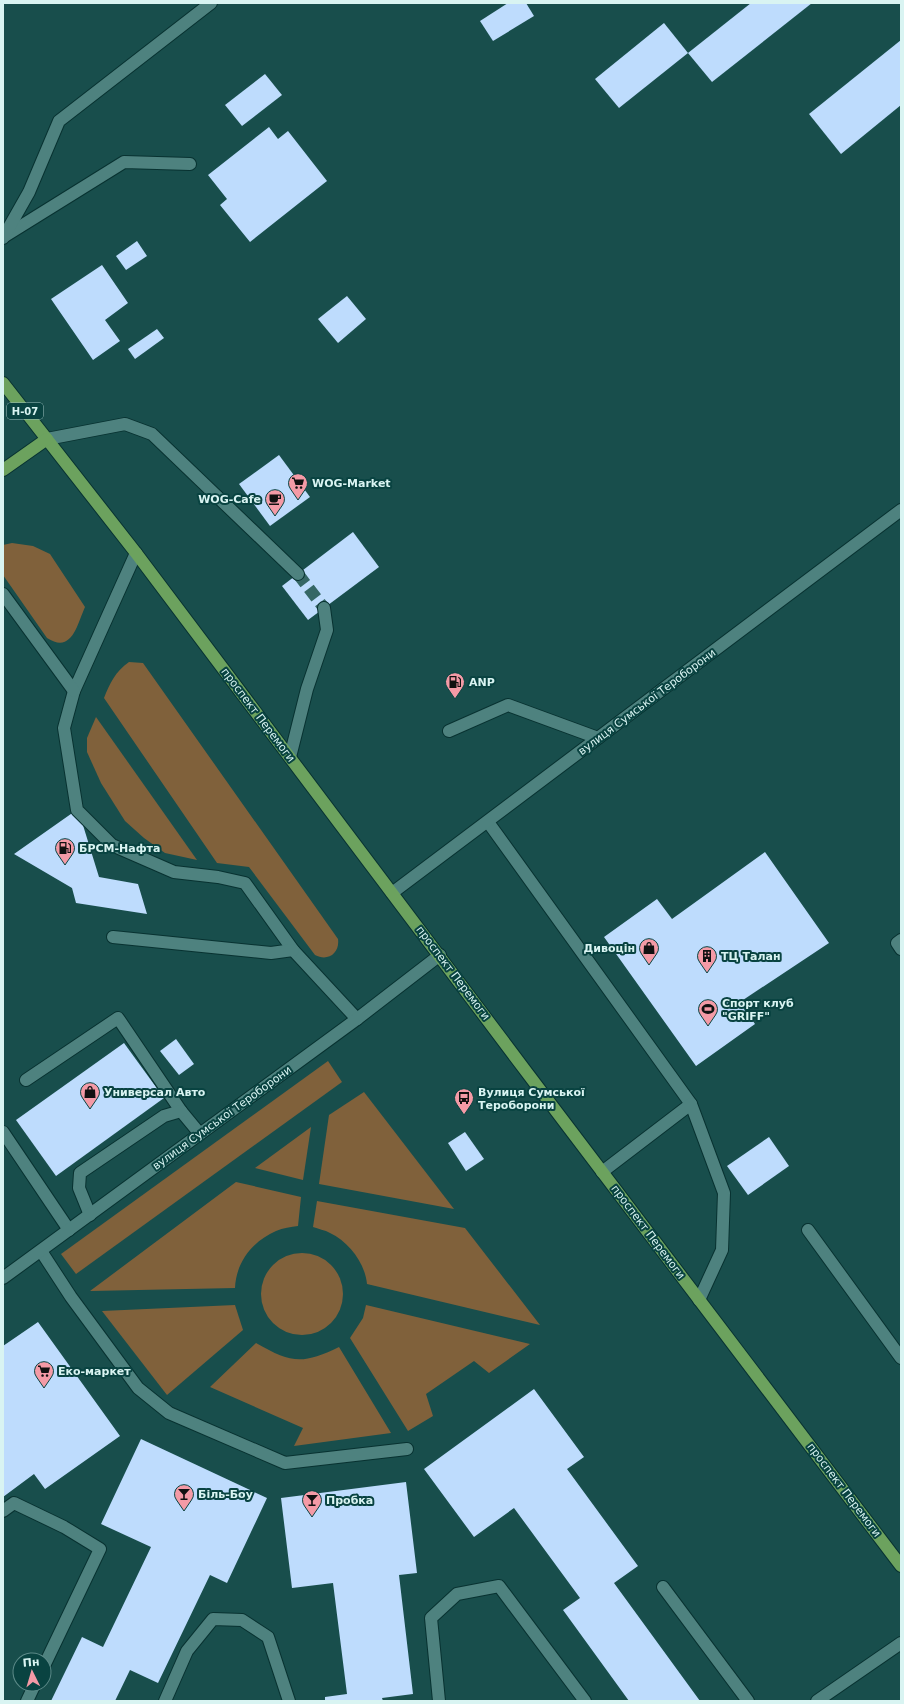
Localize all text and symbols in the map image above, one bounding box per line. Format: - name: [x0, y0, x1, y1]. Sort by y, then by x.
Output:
- road number: Н-07: [7, 403, 43, 419]
- supermarket icon: WOG-Market: [287, 472, 309, 500]
- place label: WOG-Market: [312, 477, 391, 490]
- cafe icon: WOG-Cafe: [264, 488, 286, 516]
- place label: WOG-Cafe: [198, 493, 261, 506]
- street label: вулиця Сумської Тероборони: [576, 646, 718, 758]
- street label: проспект Перемоги: [218, 665, 298, 765]
- fuel station icon: ANP: [444, 671, 466, 699]
- place label: ANP: [469, 676, 495, 689]
- fuel station icon: БРСМ-Нафта: [54, 837, 76, 865]
- place label: БРСМ-Нафта: [79, 842, 160, 855]
- street label: проспект Перемоги: [413, 923, 493, 1023]
- shop icon: Дивоцін: [638, 937, 660, 965]
- place label: Дивоцін: [583, 942, 635, 955]
- building icon: ТЦ Талан: [696, 945, 718, 973]
- place label: ТЦ Талан: [721, 950, 781, 963]
- place label: Спорт клуб "GRIFF": [722, 997, 794, 1023]
- sports icon: Спорт клуб "GRIFF": [697, 998, 719, 1026]
- street label: вулиця Сумської Тероборони: [150, 1063, 294, 1173]
- shop icon: Универсал Авто: [79, 1081, 101, 1109]
- place label: Универсал Авто: [104, 1086, 206, 1099]
- place label: Вулиця Сумської Тероборони: [478, 1086, 585, 1112]
- bus stop icon: Вулиця Сумської Тероборони: [453, 1087, 475, 1115]
- street label: проспект Перемоги: [608, 1182, 688, 1282]
- supermarket icon: Еко-маркет: [33, 1360, 55, 1388]
- place label: Еко-маркет: [58, 1365, 131, 1378]
- street label: проспект Перемоги: [804, 1440, 884, 1540]
- bar icon: Біль-Боу: [173, 1483, 195, 1511]
- place label: Біль-Боу: [198, 1488, 253, 1501]
- bar icon: Пробка: [301, 1489, 323, 1517]
- place label: Пробка: [326, 1494, 373, 1507]
- north arrow: [12, 1652, 52, 1692]
- text: Пн: [22, 1655, 40, 1670]

